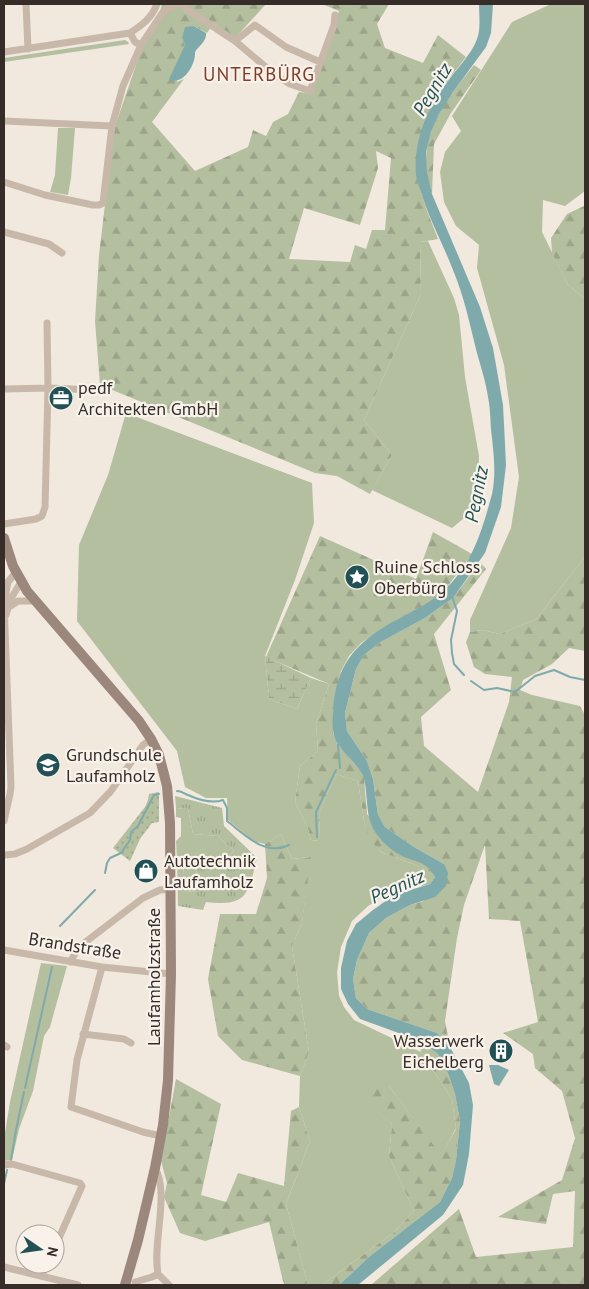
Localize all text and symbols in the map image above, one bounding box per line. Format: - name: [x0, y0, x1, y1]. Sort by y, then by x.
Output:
- water label: Pegnitz: [407, 57, 458, 120]
- district label: UNTERBÜRG: [203, 62, 315, 86]
- place label: pedf Architekten GmbH: [78, 376, 218, 420]
- office icon: pedf Architekten GmbH: [48, 385, 74, 411]
- water label: Pegnitz: [459, 463, 493, 524]
- place label: Ruine Schloss Oberbürg: [374, 555, 480, 599]
- place icon: Ruine Schloss Oberbürg: [344, 564, 370, 590]
- place label: Grundschule Laufamholz: [66, 743, 162, 787]
- school or university icon: Grundschule Laufamholz: [35, 752, 61, 778]
- place label: Autotechnik Laufamholz: [164, 849, 256, 893]
- shop icon: Autotechnik Laufamholz: [133, 858, 159, 884]
- water label: Pegnitz: [366, 863, 429, 909]
- street label: Laufamholzstraße: [142, 908, 165, 1046]
- street label: Brandstraße: [27, 927, 123, 964]
- place label: Wasserwerk Eichelberg: [394, 1029, 484, 1073]
- building icon: Wasserwerk Eichelberg: [488, 1038, 514, 1064]
- north arrow: [15, 1224, 65, 1274]
- text: N: [43, 1245, 62, 1258]

